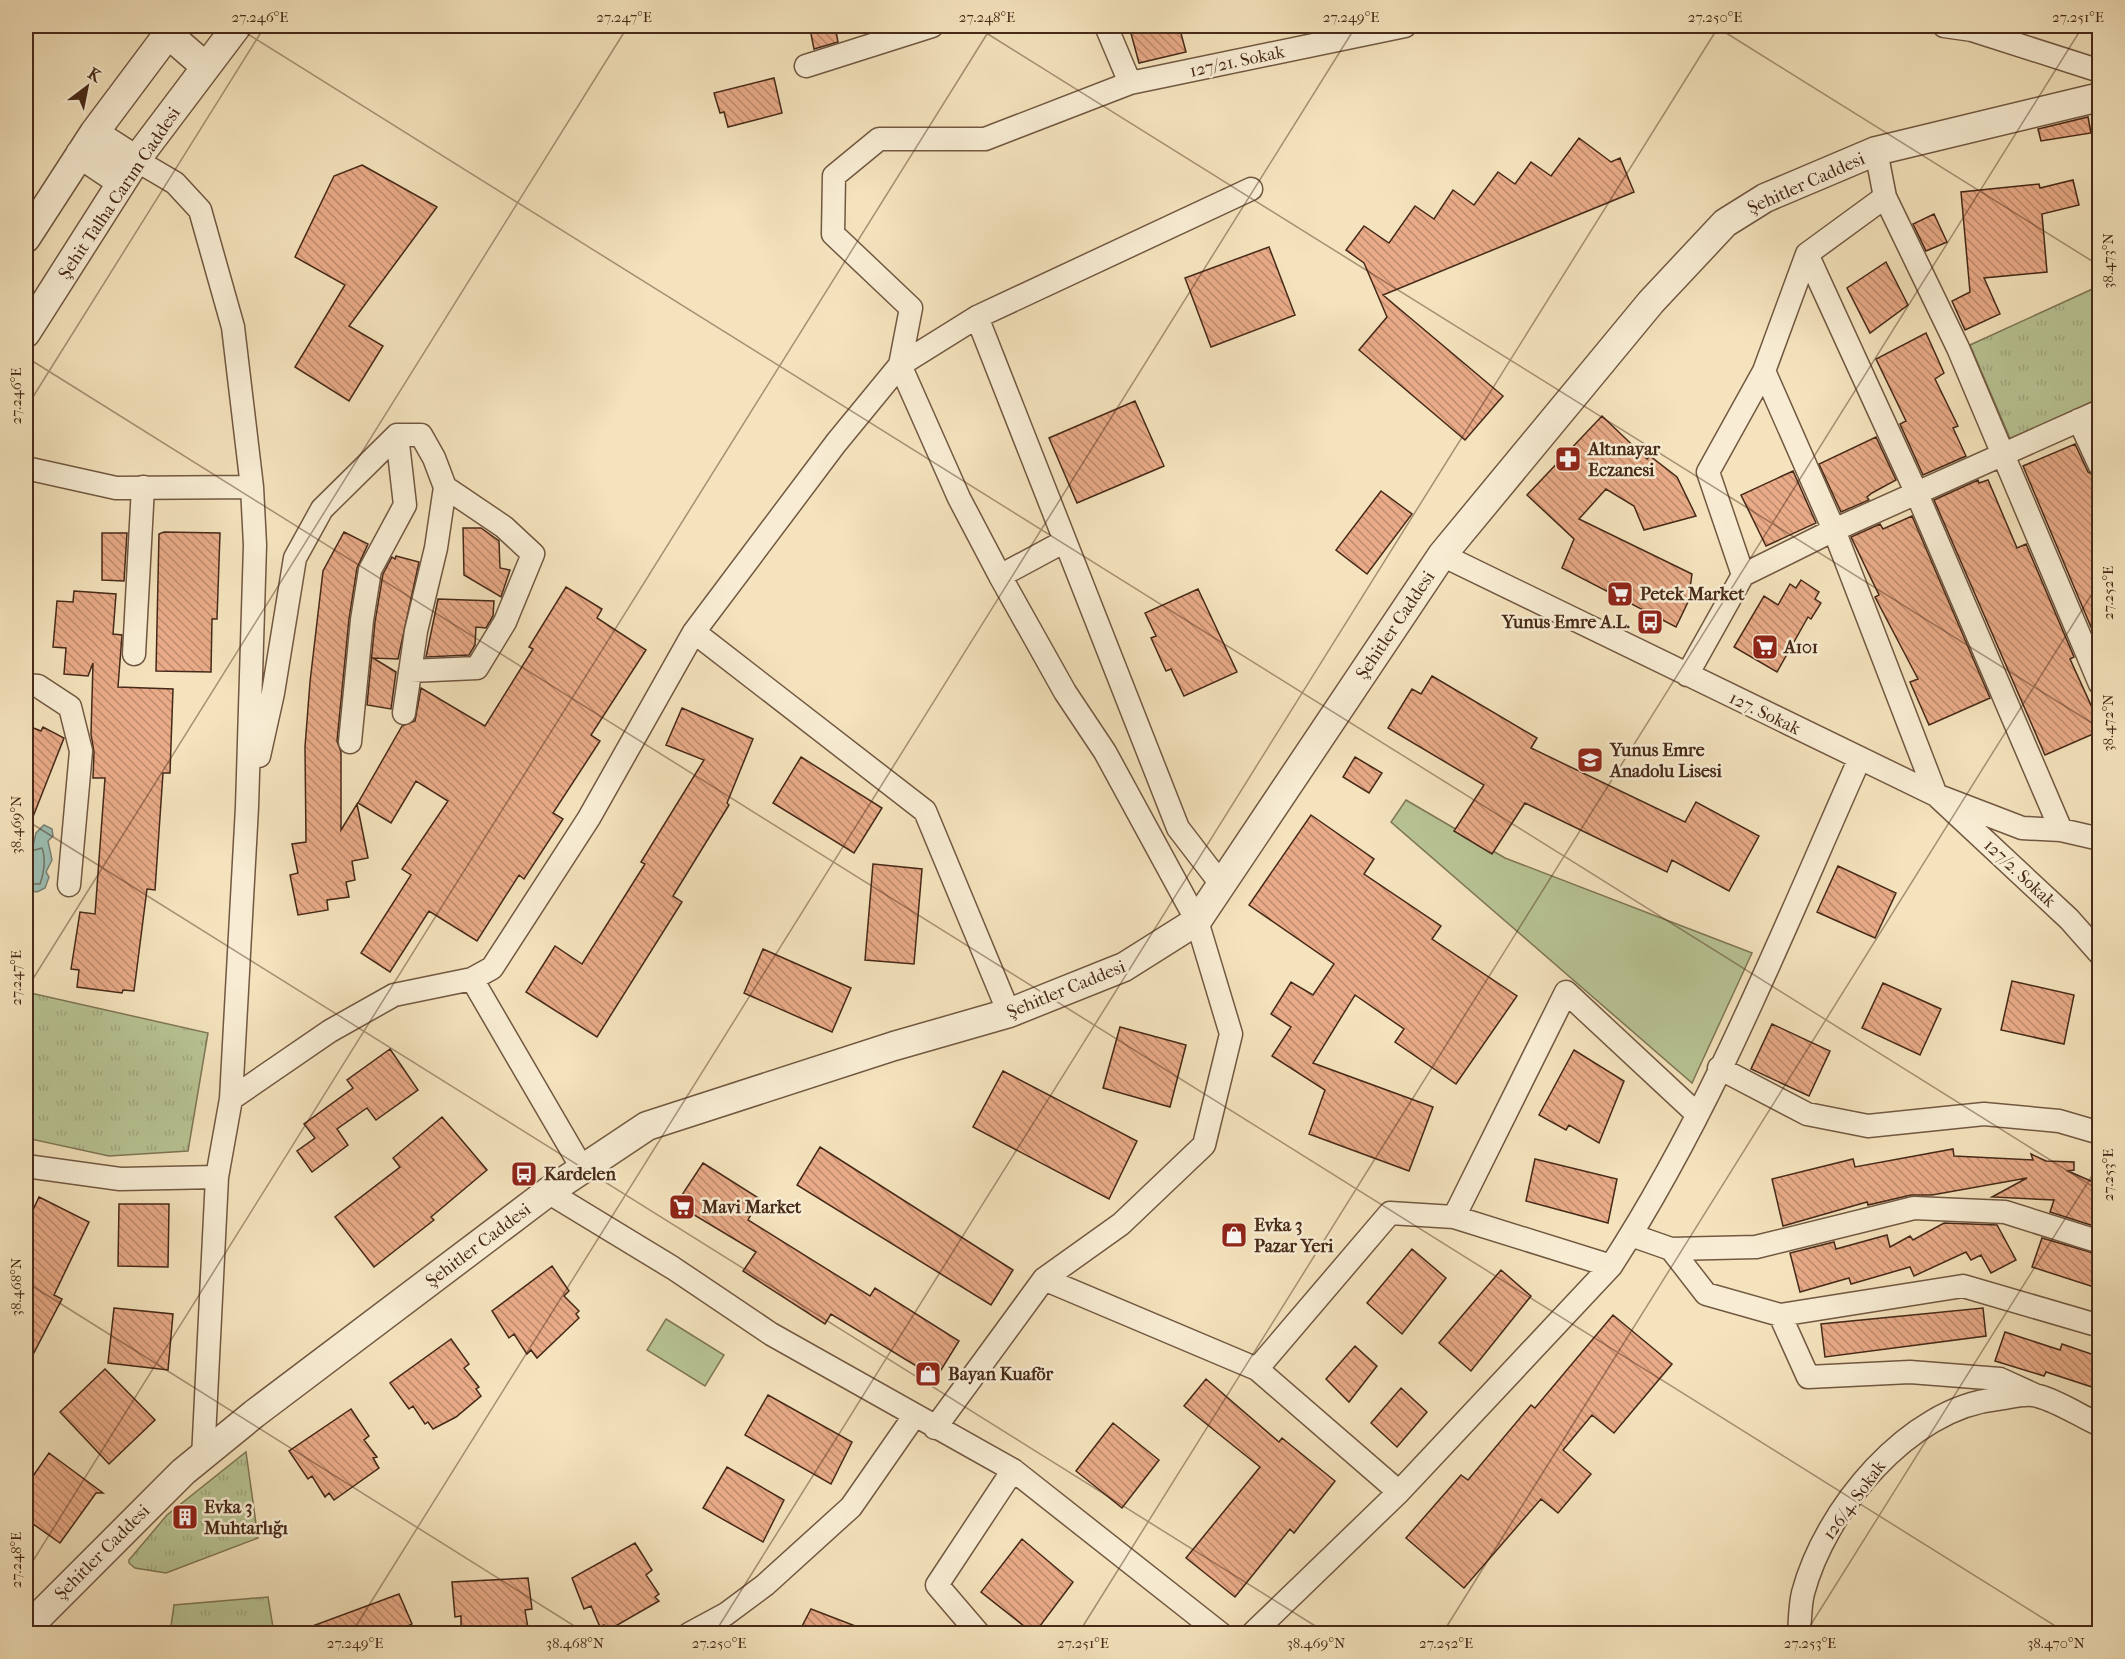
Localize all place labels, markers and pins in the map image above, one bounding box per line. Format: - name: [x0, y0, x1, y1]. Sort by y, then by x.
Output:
- place label: Altınayar Eczanesi: [1587, 439, 1660, 481]
- pharmacy icon: Altınayar Eczanesi: [1553, 444, 1583, 474]
- supermarket icon: Petek Market: [1605, 579, 1635, 609]
- place label: Petek Market: [1640, 584, 1745, 605]
- bus stop icon: Yunus Emre A.L.: [1635, 607, 1665, 637]
- place label: Yunus Emre A.L.: [1501, 612, 1631, 633]
- supermarket icon: A101: [1750, 632, 1780, 662]
- place label: A101: [1783, 637, 1818, 658]
- place label: Yunus Emre Anadolu Lisesi: [1609, 740, 1722, 782]
- school or university icon: Yunus Emre Anadolu Lisesi: [1575, 745, 1605, 775]
- bus stop icon: Kardelen: [509, 1159, 539, 1189]
- place label: Kardelen: [544, 1164, 616, 1185]
- supermarket icon: Mavi Market: [667, 1192, 697, 1222]
- place label: Mavi Market: [701, 1197, 802, 1218]
- place label: Evka 3 Pazar Yeri: [1254, 1215, 1334, 1257]
- shop icon: Evka 3 Pazar Yeri: [1219, 1220, 1249, 1250]
- shop icon: Bayan Kuaför: [913, 1359, 943, 1389]
- place label: Bayan Kuaför: [948, 1364, 1054, 1385]
- place label: Evka 3 Muhtarlığı: [203, 1497, 289, 1539]
- building icon: Evka 3 Muhtarlığı: [170, 1502, 200, 1532]

